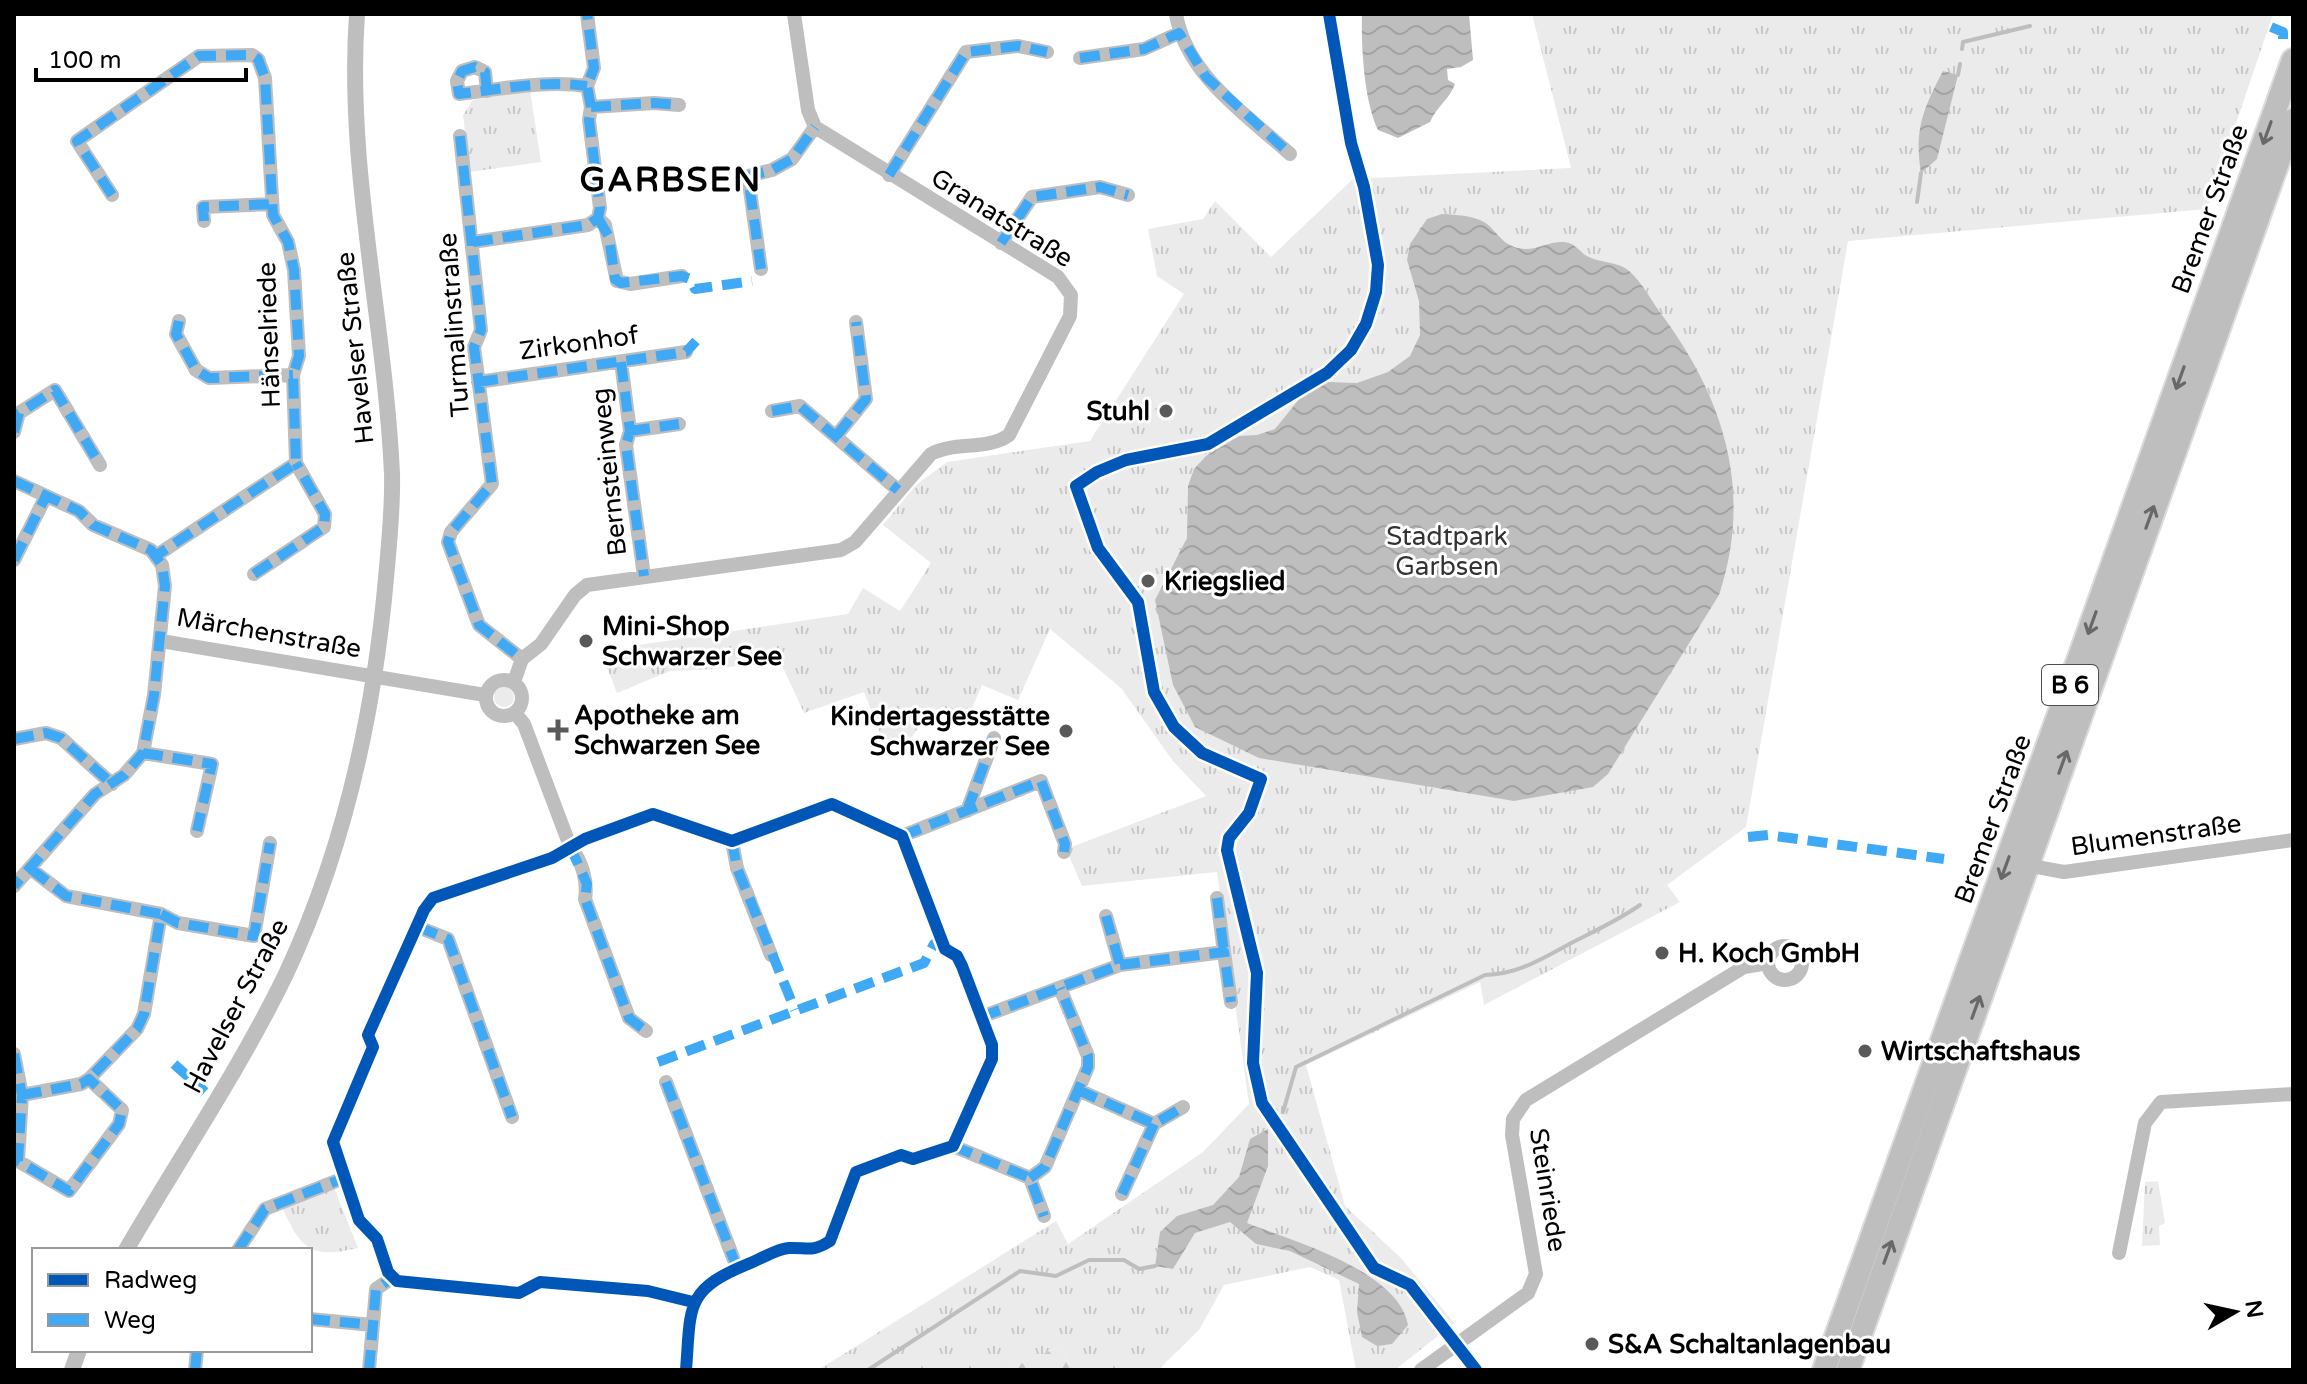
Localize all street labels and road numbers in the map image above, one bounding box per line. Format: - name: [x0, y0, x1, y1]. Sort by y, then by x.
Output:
- street label: Bremer Straße: [2165, 120, 2255, 298]
- street label: Granatstraße: [925, 162, 1079, 274]
- street label: Turmalinstraße: [432, 232, 476, 418]
- street label: Havelser Straße: [329, 250, 381, 446]
- street label: Hänselriede: [251, 261, 287, 409]
- street label: Zirkonhof: [517, 319, 641, 367]
- street label: Bernsteinweg: [585, 386, 633, 558]
- street label: Märchenstraße: [174, 602, 364, 664]
- road number: B 6: [2042, 665, 2098, 705]
- street label: Bremer Straße: [1948, 730, 2038, 908]
- street label: Blumenstraße: [2069, 808, 2243, 862]
- street label: Havelser Straße: [177, 913, 295, 1099]
- street label: Steinriede: [1523, 1126, 1573, 1254]

